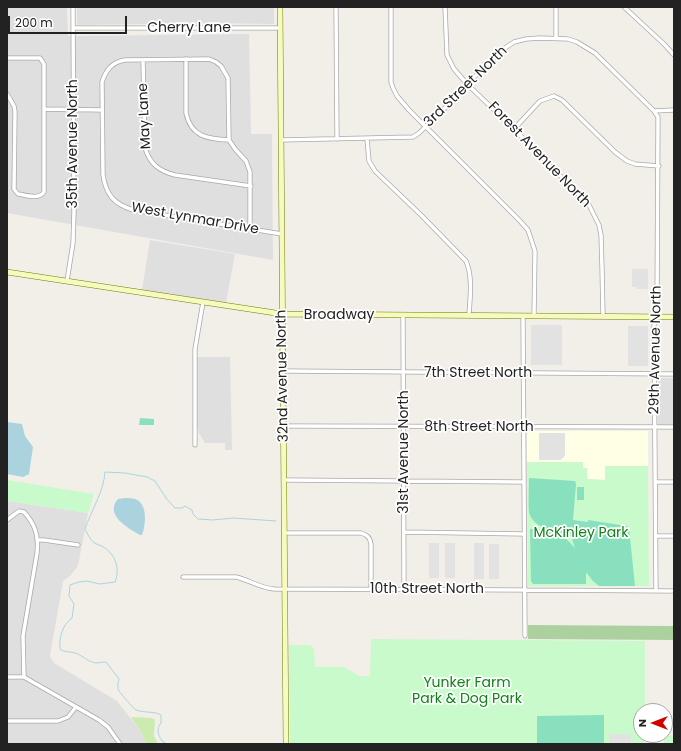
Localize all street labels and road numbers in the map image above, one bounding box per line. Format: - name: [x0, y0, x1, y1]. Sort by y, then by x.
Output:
- street label: Cherry Lane: [147, 20, 231, 36]
- street label: 3rd Street North: [421, 43, 511, 131]
- street label: 35th Avenue North: [65, 79, 81, 209]
- street label: May Lane: [135, 82, 155, 150]
- street label: Forest Avenue North: [484, 99, 594, 211]
- street label: West Lynmar Drive: [130, 199, 260, 239]
- street label: 29th Avenue North: [646, 285, 666, 415]
- street label: Broadway: [304, 307, 374, 323]
- street label: 32nd Avenue North: [273, 309, 293, 443]
- street label: 7th Street North: [424, 365, 532, 381]
- street label: 31st Avenue North: [396, 390, 412, 514]
- street label: 8th Street North: [424, 419, 534, 435]
- street label: 10th Street North: [370, 581, 484, 597]

